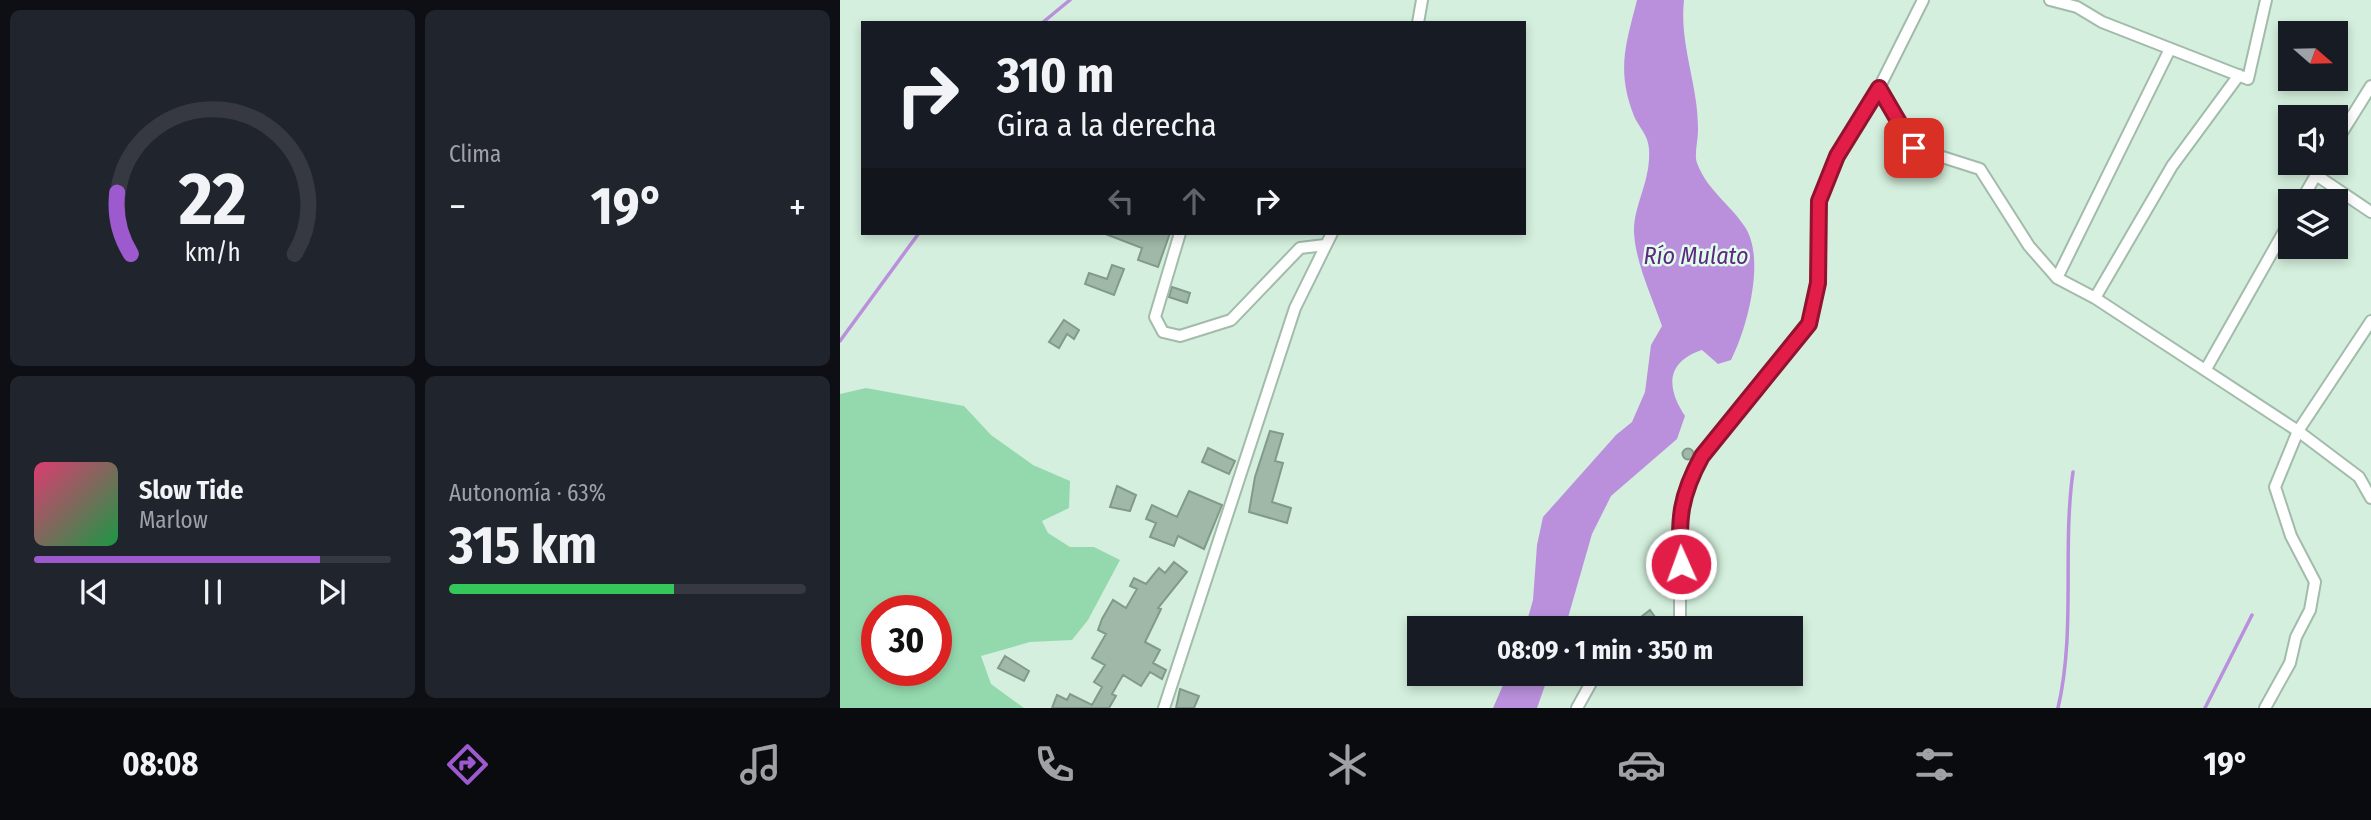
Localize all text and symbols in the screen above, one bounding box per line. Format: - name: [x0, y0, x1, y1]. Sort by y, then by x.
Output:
- north arrow: [2278, 21, 2348, 91]
- map controls: [2278, 21, 2348, 259]
- text: 310 m: [997, 46, 1114, 105]
- icon: right: [882, 49, 973, 140]
- button: sound: [2278, 105, 2348, 175]
- text: Gira a la derecha: [997, 106, 1217, 144]
- pin: [1884, 118, 1944, 178]
- icon: arrive: [1895, 129, 1933, 167]
- text: Clima: [449, 140, 501, 168]
- text: 22: [178, 156, 246, 243]
- text: 19°: [591, 175, 664, 238]
- icon: left: [1102, 182, 1140, 220]
- icon: ahead: [1175, 182, 1213, 220]
- icon: right: [1248, 182, 1286, 220]
- text: −: [449, 184, 466, 230]
- text: +: [789, 184, 806, 230]
- button: layers: [2278, 189, 2348, 259]
- text: km/h: [185, 238, 240, 268]
- water label: Río Mulato: [1643, 242, 1749, 270]
- text: Slow Tide: [139, 475, 243, 506]
- text: Autonomía · 63%: [449, 479, 606, 507]
- text: Marlow: [139, 506, 208, 534]
- text: 315 km: [449, 514, 597, 577]
- position arrow: [1644, 527, 1718, 601]
- icon: previous: [75, 573, 113, 611]
- icon: pause: [194, 573, 232, 611]
- icon: next: [313, 573, 351, 611]
- speed limit sign: 30: [861, 595, 952, 686]
- text: 08:09 · 1 min · 350 m: [1497, 635, 1713, 666]
- icon: directions: [443, 740, 492, 789]
- icon: music: [736, 740, 785, 789]
- icon: phone: [1030, 740, 1079, 789]
- icon: climate: [1323, 740, 1372, 789]
- icon: car: [1617, 740, 1666, 789]
- icon: filters: [1910, 740, 1959, 789]
- text: 08:08: [122, 745, 198, 783]
- text: 19°: [2204, 745, 2249, 783]

